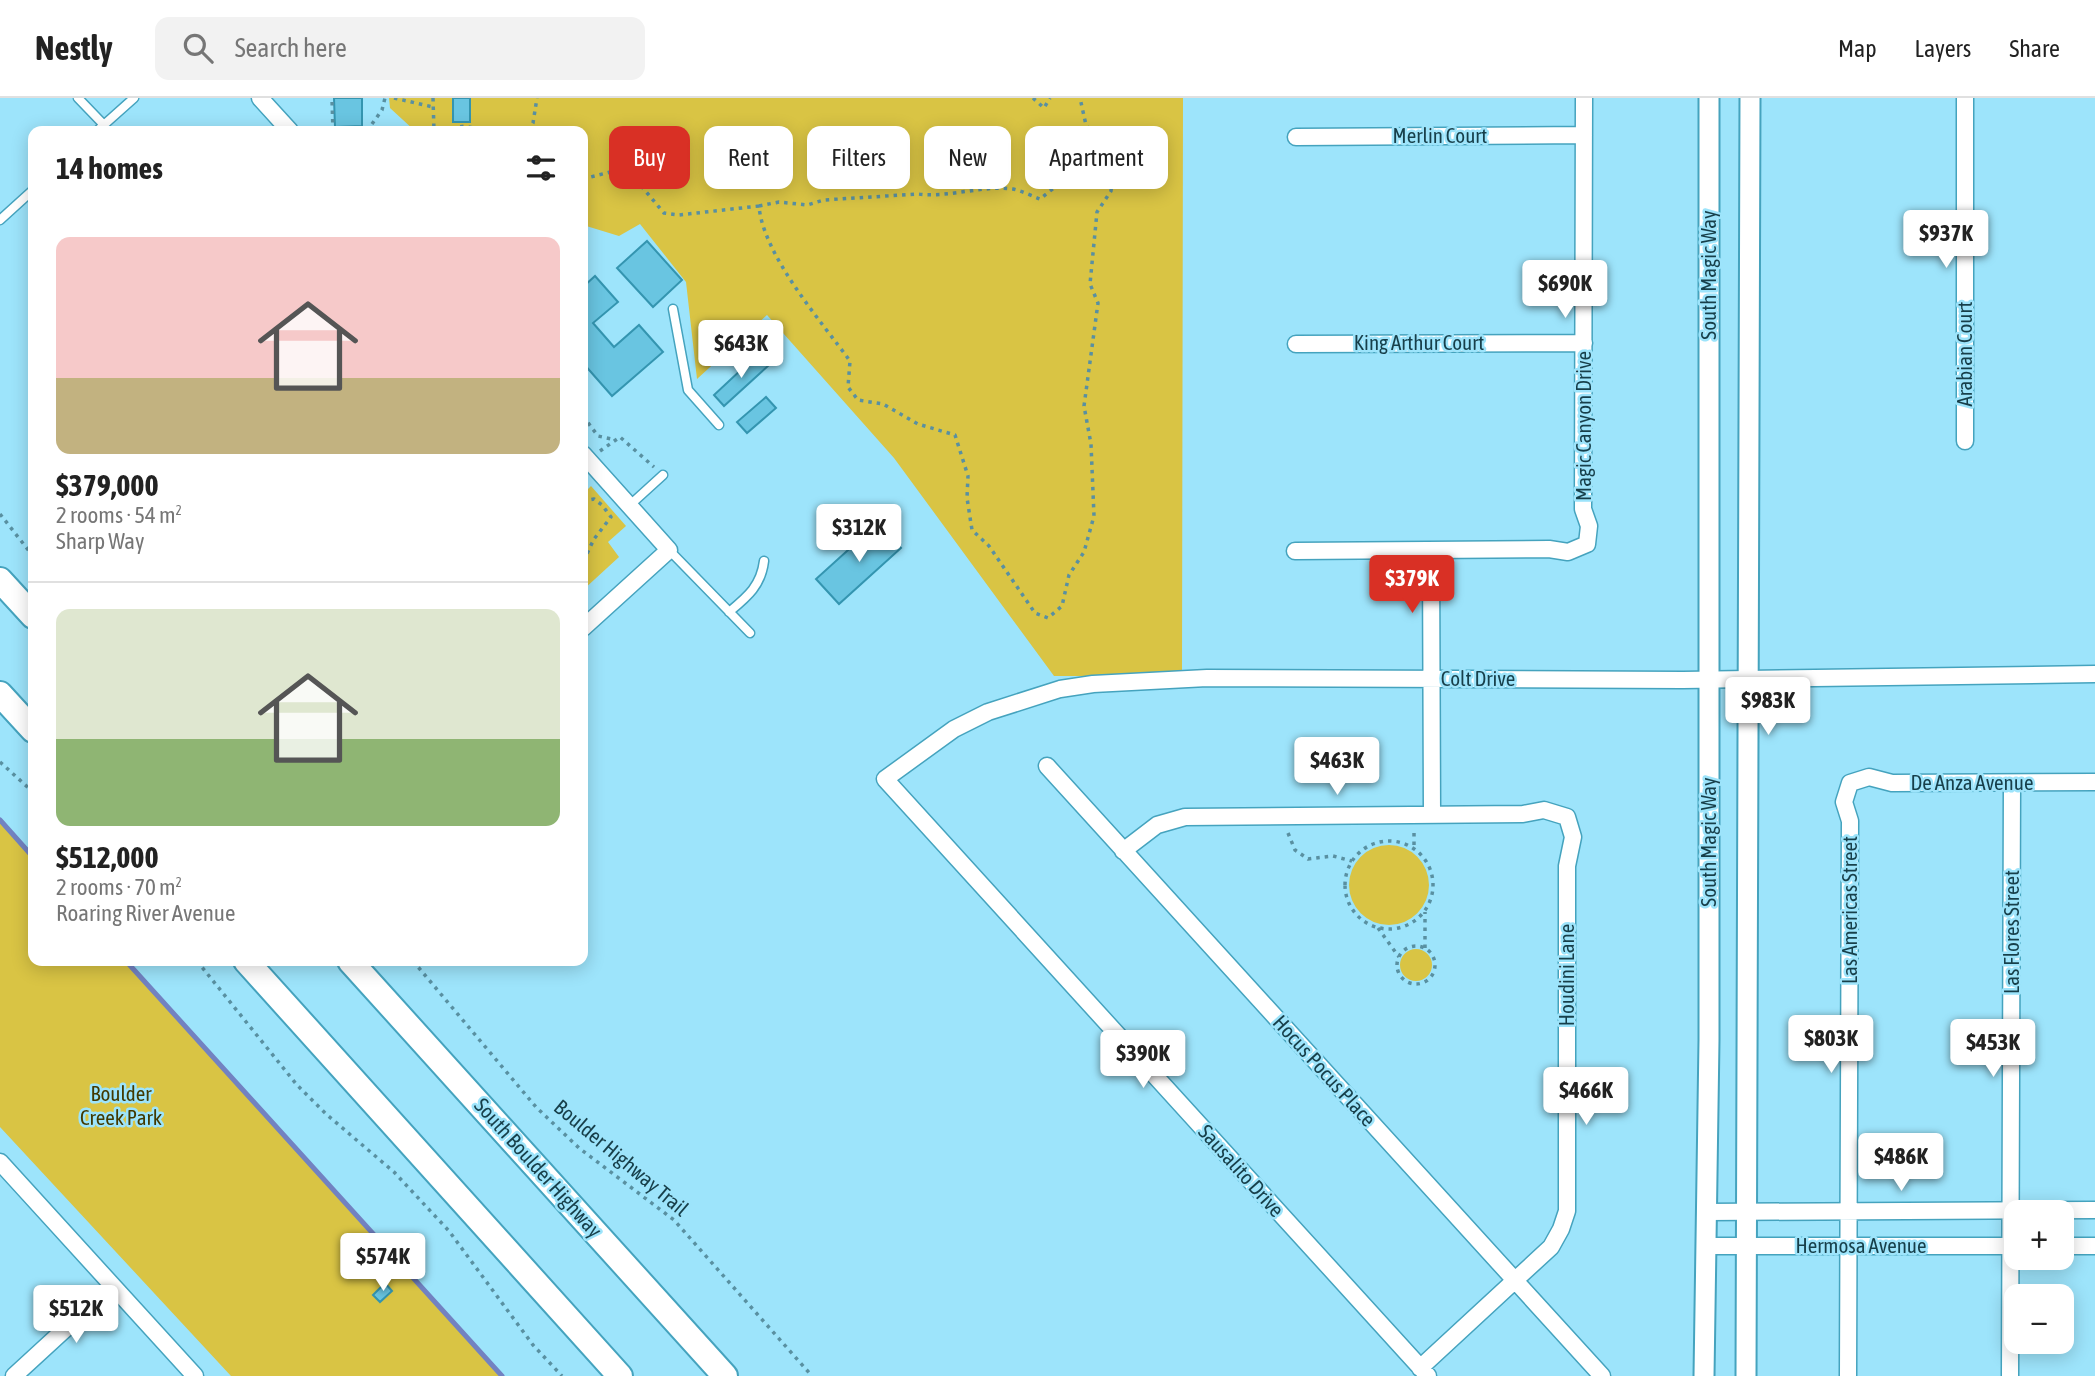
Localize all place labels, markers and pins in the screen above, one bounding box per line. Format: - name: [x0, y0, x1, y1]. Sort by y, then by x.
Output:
- pin: $937K: [1897, 211, 1995, 270]
- pin: $690K: [1516, 260, 1614, 320]
- pin: $643K: [692, 320, 790, 380]
- pin: $312K: [810, 504, 908, 564]
- pin: $379K: [1363, 556, 1461, 615]
- pin: $983K: [1719, 678, 1817, 737]
- pin: $463K: [1288, 738, 1386, 797]
- pin: $803K: [1782, 1016, 1880, 1075]
- pin: $453K: [1944, 1020, 2042, 1079]
- pin: $390K: [1094, 1030, 1192, 1090]
- pin: $466K: [1537, 1068, 1635, 1127]
- pin: $486K: [1852, 1134, 1950, 1193]
- pin: $574K: [334, 1234, 432, 1293]
- pin: $512K: [27, 1286, 125, 1345]

